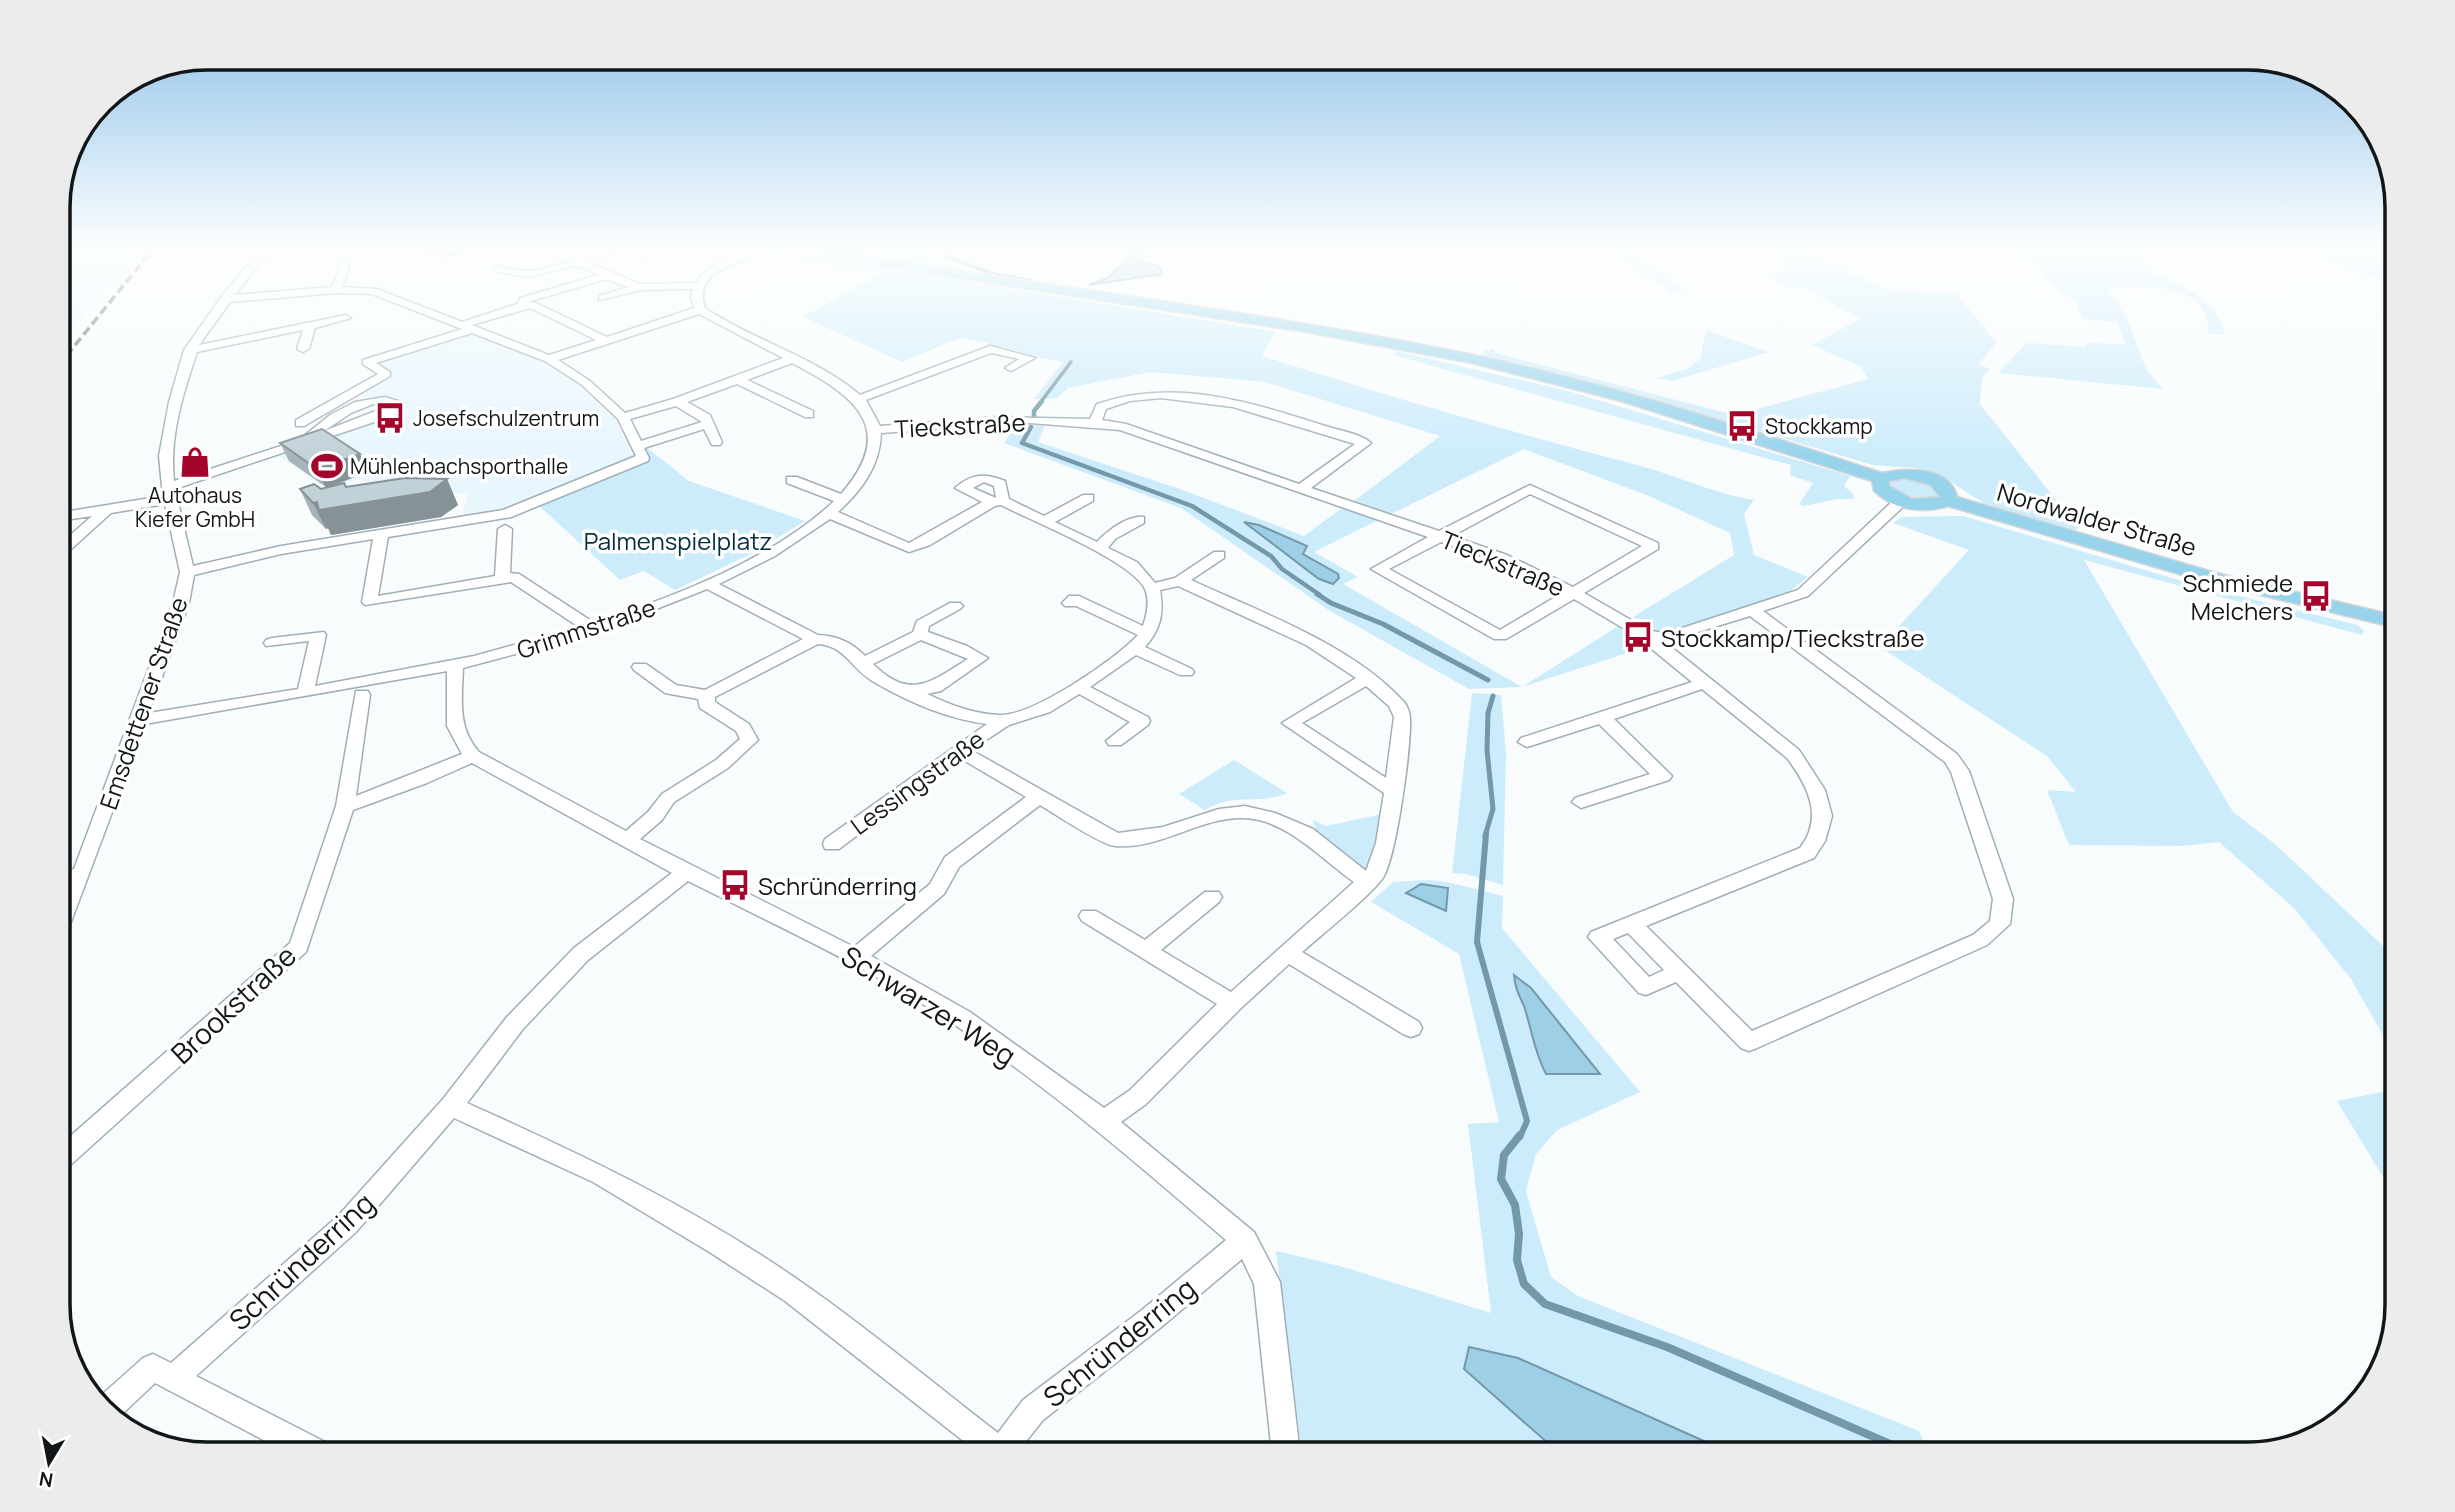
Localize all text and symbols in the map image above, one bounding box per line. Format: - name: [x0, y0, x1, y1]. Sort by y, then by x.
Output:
- bus stop icon: Josefschulzentrum: [373, 401, 407, 435]
- place label: Josefschulzentrum: [413, 404, 599, 432]
- street label: Tieckstraße: [894, 405, 1026, 445]
- bus stop icon: Stockkamp: [1725, 409, 1759, 443]
- place label: Stockkamp: [1765, 412, 1873, 440]
- shop icon: Autohaus Kiefer GmbH: [178, 445, 212, 479]
- sports icon: Mühlenbachsporthalle: [310, 449, 344, 483]
- place label: Mühlenbachsporthalle: [350, 452, 568, 480]
- street label: Nordwalder Straße: [1993, 475, 2201, 563]
- place label: Autohaus Kiefer GmbH: [135, 481, 255, 533]
- street label: Tieckstraße: [1436, 522, 1570, 604]
- park label: Palmenspielplatz: [584, 524, 772, 557]
- place label: Schmiede Melchers: [2182, 566, 2293, 627]
- bus stop icon: Schmiede Melchers: [2299, 579, 2333, 613]
- street label: Grimmstraße: [512, 590, 660, 666]
- street label: Emsdettener Straße: [91, 593, 195, 813]
- bus stop icon: Stockkamp/Tieckstraße: [1621, 620, 1655, 654]
- place label: Stockkamp/Tieckstraße: [1661, 621, 1924, 654]
- street label: Lessingstraße: [844, 722, 990, 842]
- bus stop icon: Schründerring: [718, 868, 752, 902]
- place label: Schründerring: [758, 869, 917, 902]
- street label: Brookstraße: [162, 936, 304, 1072]
- street label: Schwarzer Weg: [835, 936, 1023, 1074]
- street label: Schründerring: [220, 1184, 382, 1338]
- street label: Schründerring: [1035, 1269, 1203, 1415]
- north arrow: [14, 1428, 84, 1498]
- text: N: [37, 1466, 55, 1494]

